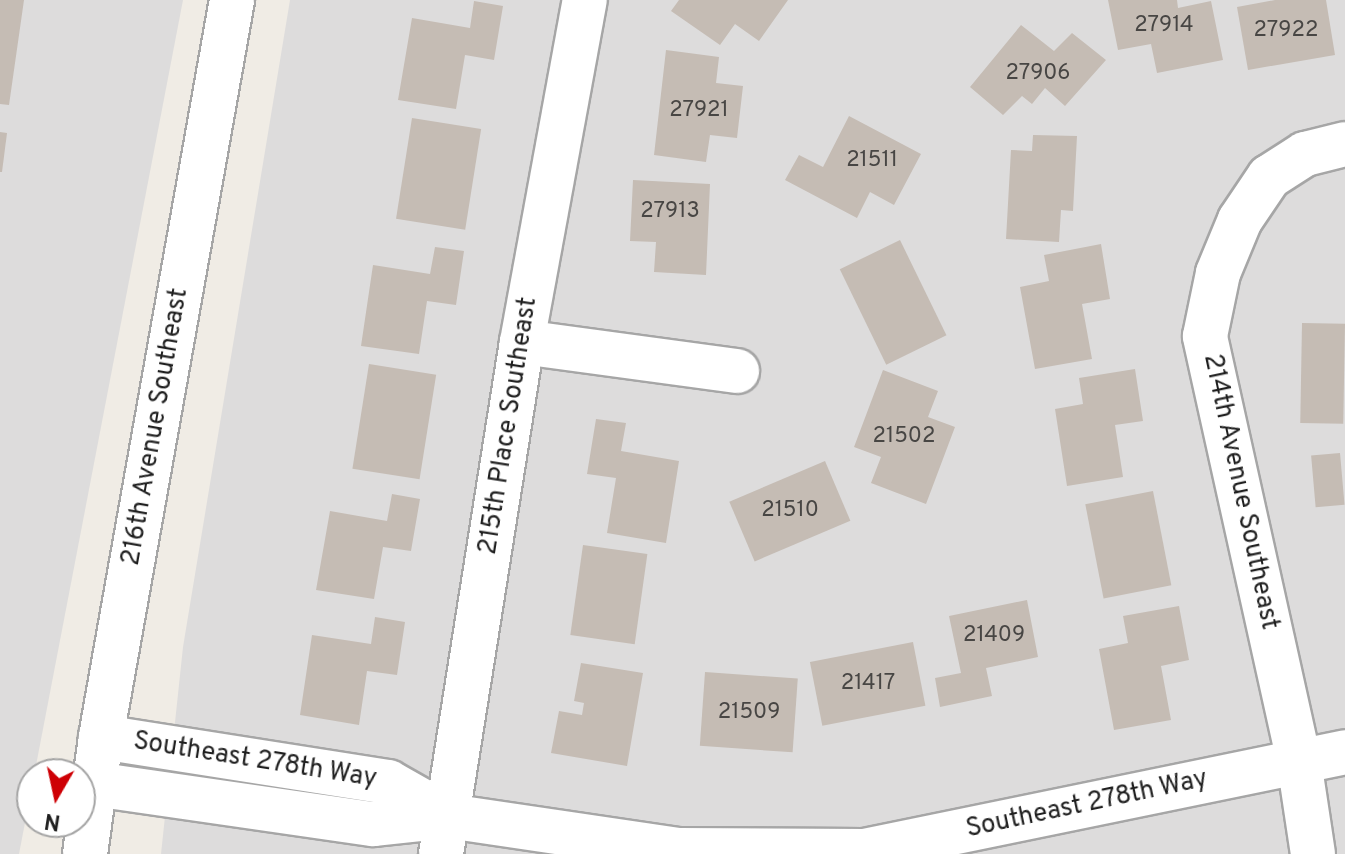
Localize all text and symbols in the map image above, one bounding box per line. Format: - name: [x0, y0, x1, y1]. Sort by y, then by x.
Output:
- house number: 27914: [1134, 13, 1194, 39]
- house number: 27922: [1254, 18, 1318, 44]
- house number: 27906: [1006, 61, 1070, 87]
- house number: 27921: [669, 98, 729, 124]
- house number: 21511: [846, 148, 898, 174]
- house number: 27913: [640, 199, 700, 225]
- street label: 216th Avenue Southeast: [116, 285, 196, 569]
- street label: 215th Place Southeast: [473, 295, 545, 557]
- street label: 214th Avenue Southeast: [1195, 351, 1285, 633]
- house number: 21502: [873, 424, 935, 450]
- house number: 21510: [761, 498, 819, 524]
- house number: 21409: [963, 623, 1025, 649]
- house number: 21417: [841, 671, 895, 697]
- house number: 21509: [718, 700, 780, 726]
- street label: Southeast 278th Way: [131, 726, 379, 796]
- north arrow: [16, 758, 96, 838]
- street label: Southeast 278th Way: [963, 764, 1211, 846]
- text: N: [43, 806, 62, 835]

